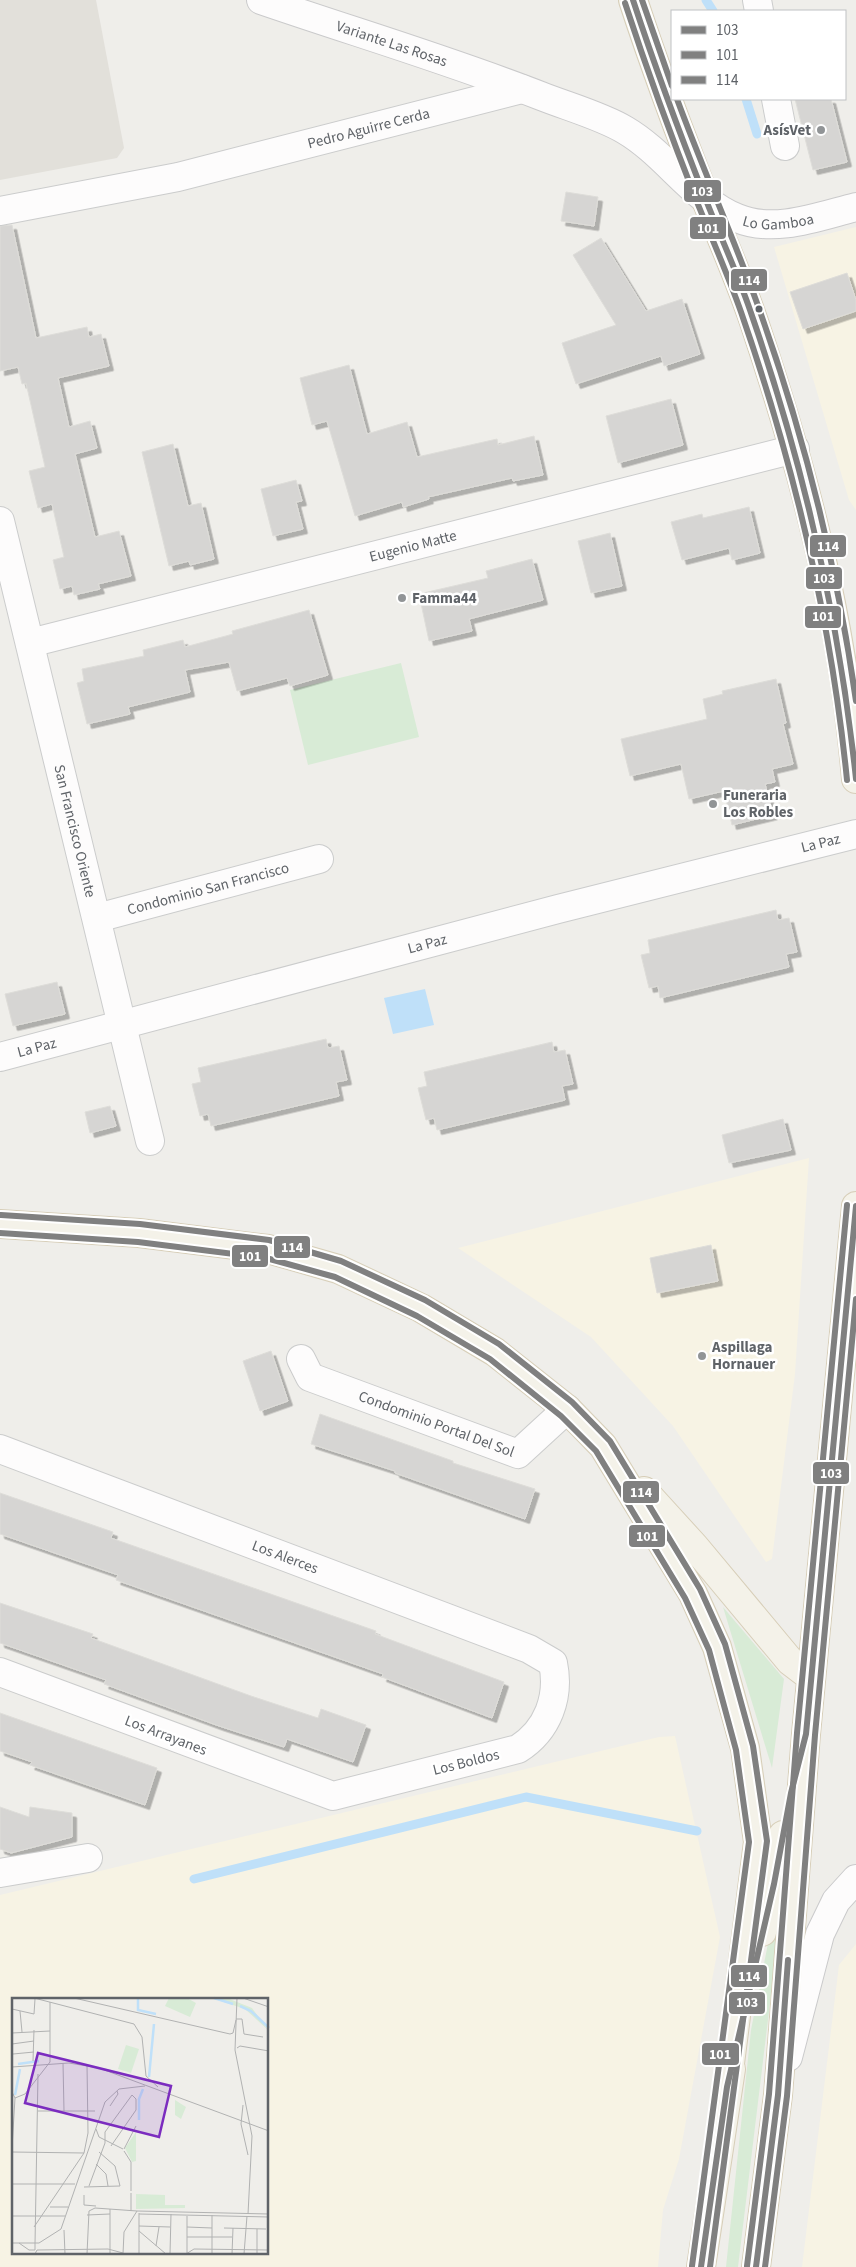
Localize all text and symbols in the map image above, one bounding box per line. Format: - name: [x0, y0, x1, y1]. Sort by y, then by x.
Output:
- legend: [671, 10, 846, 100]
- street label: Variante Las Rosas: [333, 16, 450, 72]
- text: 103: [716, 20, 738, 41]
- text: 101: [716, 45, 738, 66]
- text: 114: [716, 70, 739, 91]
- street label: Pedro Aguirre Cerda: [305, 103, 432, 154]
- place label: AsísVet: [762, 120, 811, 141]
- marker: AsísVet: [815, 124, 827, 136]
- line badge: 103: [683, 179, 722, 203]
- text: 103: [691, 182, 713, 202]
- street label: Lo Gamboa: [740, 209, 816, 235]
- line badge: 101: [689, 216, 727, 240]
- text: 101: [697, 219, 719, 239]
- line badge: 114: [730, 268, 768, 292]
- text: 114: [738, 271, 761, 291]
- unlabelled marker: [754, 304, 764, 314]
- street label: Eugenio Matte: [367, 525, 459, 568]
- line badge: 114: [809, 534, 847, 558]
- text: 114: [817, 537, 840, 557]
- line badge: 103: [805, 566, 843, 590]
- text: 103: [813, 569, 835, 589]
- place label: Famma44: [412, 588, 477, 609]
- marker: Famma44: [396, 592, 408, 604]
- line badge: 101: [804, 605, 842, 629]
- text: 101: [812, 607, 834, 627]
- street label: San Francisco Oriente: [48, 763, 101, 900]
- place label: Funeraria Los Robles: [723, 785, 793, 823]
- marker: Funeraria Los Robles: [707, 798, 719, 810]
- street label: La Paz: [799, 828, 842, 858]
- street label: Condominio San Francisco: [125, 857, 292, 921]
- street label: La Paz: [405, 929, 449, 959]
- street label: La Paz: [15, 1033, 59, 1063]
- line badge: 114: [273, 1235, 311, 1259]
- text: 114: [281, 1238, 304, 1258]
- line badge: 101: [231, 1244, 269, 1268]
- text: 101: [239, 1247, 261, 1267]
- place label: Aspillaga Hornauer: [711, 1337, 775, 1375]
- marker: Aspillaga Hornauer: [696, 1350, 708, 1362]
- street label: Condominio Portal Del Sol: [355, 1386, 517, 1463]
- line badge: 103: [812, 1461, 850, 1485]
- text: 103: [820, 1464, 842, 1484]
- line badge: 114: [622, 1480, 660, 1504]
- text: 114: [630, 1483, 653, 1503]
- line badge: 101: [628, 1524, 666, 1548]
- text: 101: [636, 1527, 658, 1547]
- street label: Los Alerces: [249, 1535, 321, 1579]
- street label: Los Arrayanes: [122, 1710, 210, 1761]
- street label: Los Boldos: [431, 1744, 502, 1781]
- line badge: 114: [730, 1964, 768, 1988]
- text: 114: [738, 1967, 761, 1987]
- line badge: 103: [728, 1991, 766, 2015]
- text: 103: [736, 1993, 758, 2013]
- inset map: [12, 1998, 269, 2254]
- line badge: 101: [701, 2042, 740, 2066]
- text: 101: [709, 2045, 731, 2065]

